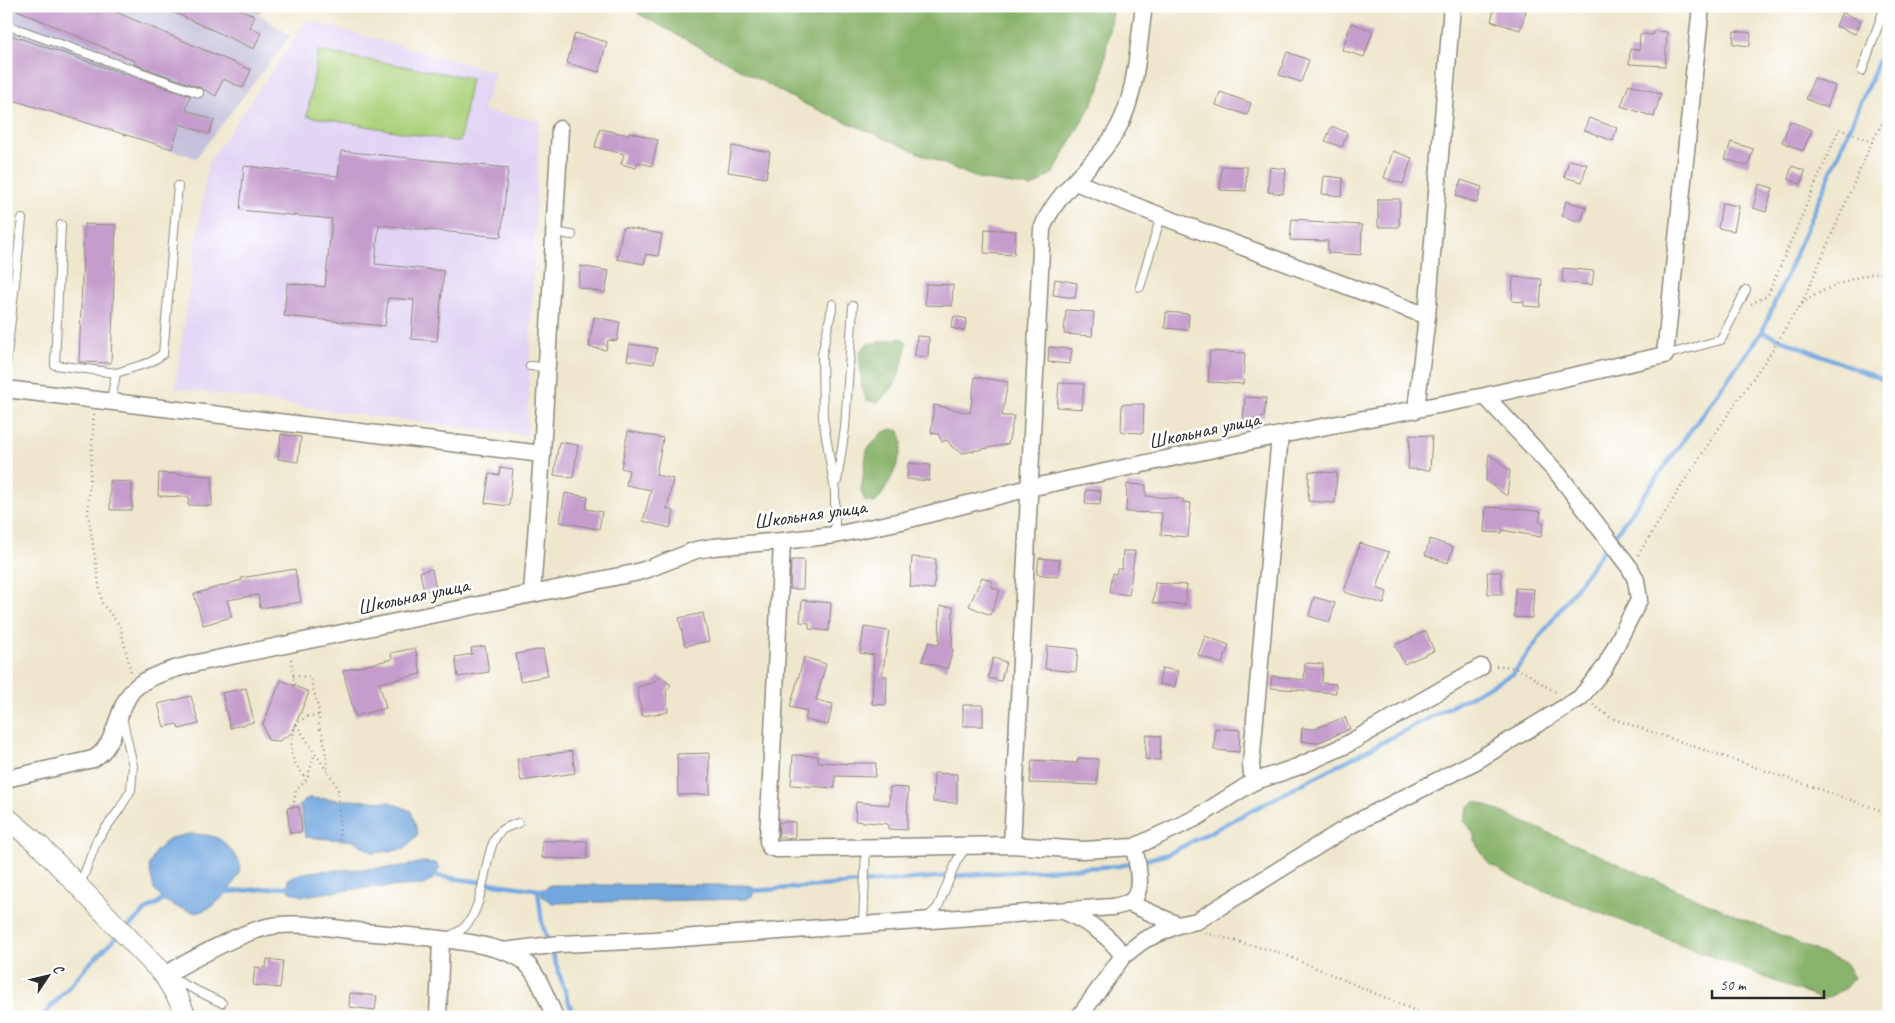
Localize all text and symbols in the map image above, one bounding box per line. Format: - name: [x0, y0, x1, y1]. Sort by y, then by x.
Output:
- street label: Школьная улица: [1146, 405, 1264, 454]
- street label: Школьная улица: [752, 493, 870, 535]
- street label: Школьная улица: [355, 571, 473, 620]
- north arrow: [22, 950, 72, 1000]
- text: С: [49, 961, 68, 978]
- scale bar: [1712, 968, 1825, 1000]
- text: 50 m: [1720, 976, 1747, 995]

